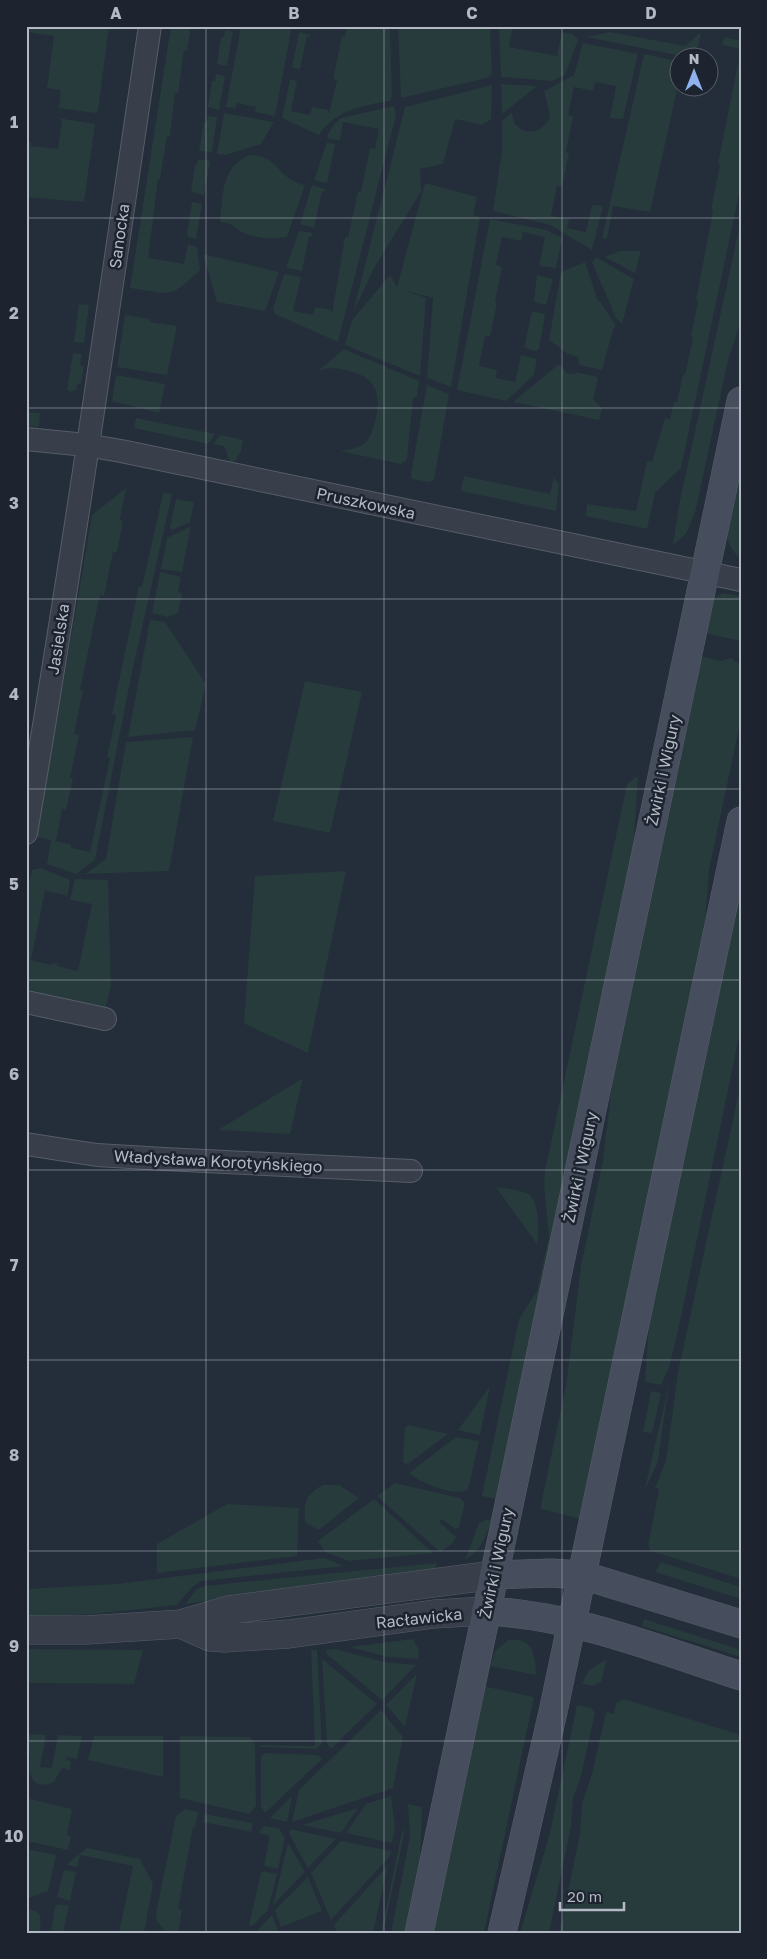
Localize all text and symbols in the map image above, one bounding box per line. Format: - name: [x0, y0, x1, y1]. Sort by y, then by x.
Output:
- text: A: [110, 3, 122, 23]
- text: B: [288, 3, 300, 23]
- text: C: [466, 3, 478, 23]
- text: D: [645, 3, 657, 23]
- north arrow: [670, 48, 720, 98]
- text: N: [689, 50, 699, 67]
- text: 1: [10, 112, 18, 132]
- street label: Sanocka: [105, 202, 133, 270]
- text: 2: [9, 303, 19, 323]
- street label: Pruszkowska: [315, 483, 417, 523]
- text: 3: [9, 493, 19, 513]
- street label: Jasielska: [43, 602, 73, 676]
- text: 4: [9, 684, 19, 704]
- street label: Żwirki i Wigury: [641, 713, 685, 827]
- text: 5: [9, 874, 19, 894]
- text: 6: [9, 1064, 19, 1084]
- street label: Żwirki i Wigury: [558, 1110, 602, 1224]
- street label: Władysława Korotyńskiego: [113, 1146, 323, 1176]
- text: 7: [10, 1255, 19, 1275]
- text: 8: [9, 1445, 19, 1465]
- street label: Żwirki i Wigury: [474, 1506, 518, 1620]
- street label: Racławicka: [375, 1604, 463, 1632]
- text: 9: [9, 1636, 19, 1656]
- text: 10: [5, 1826, 23, 1846]
- scale bar: [560, 1879, 623, 1911]
- text: 20 m: [567, 1887, 602, 1905]

